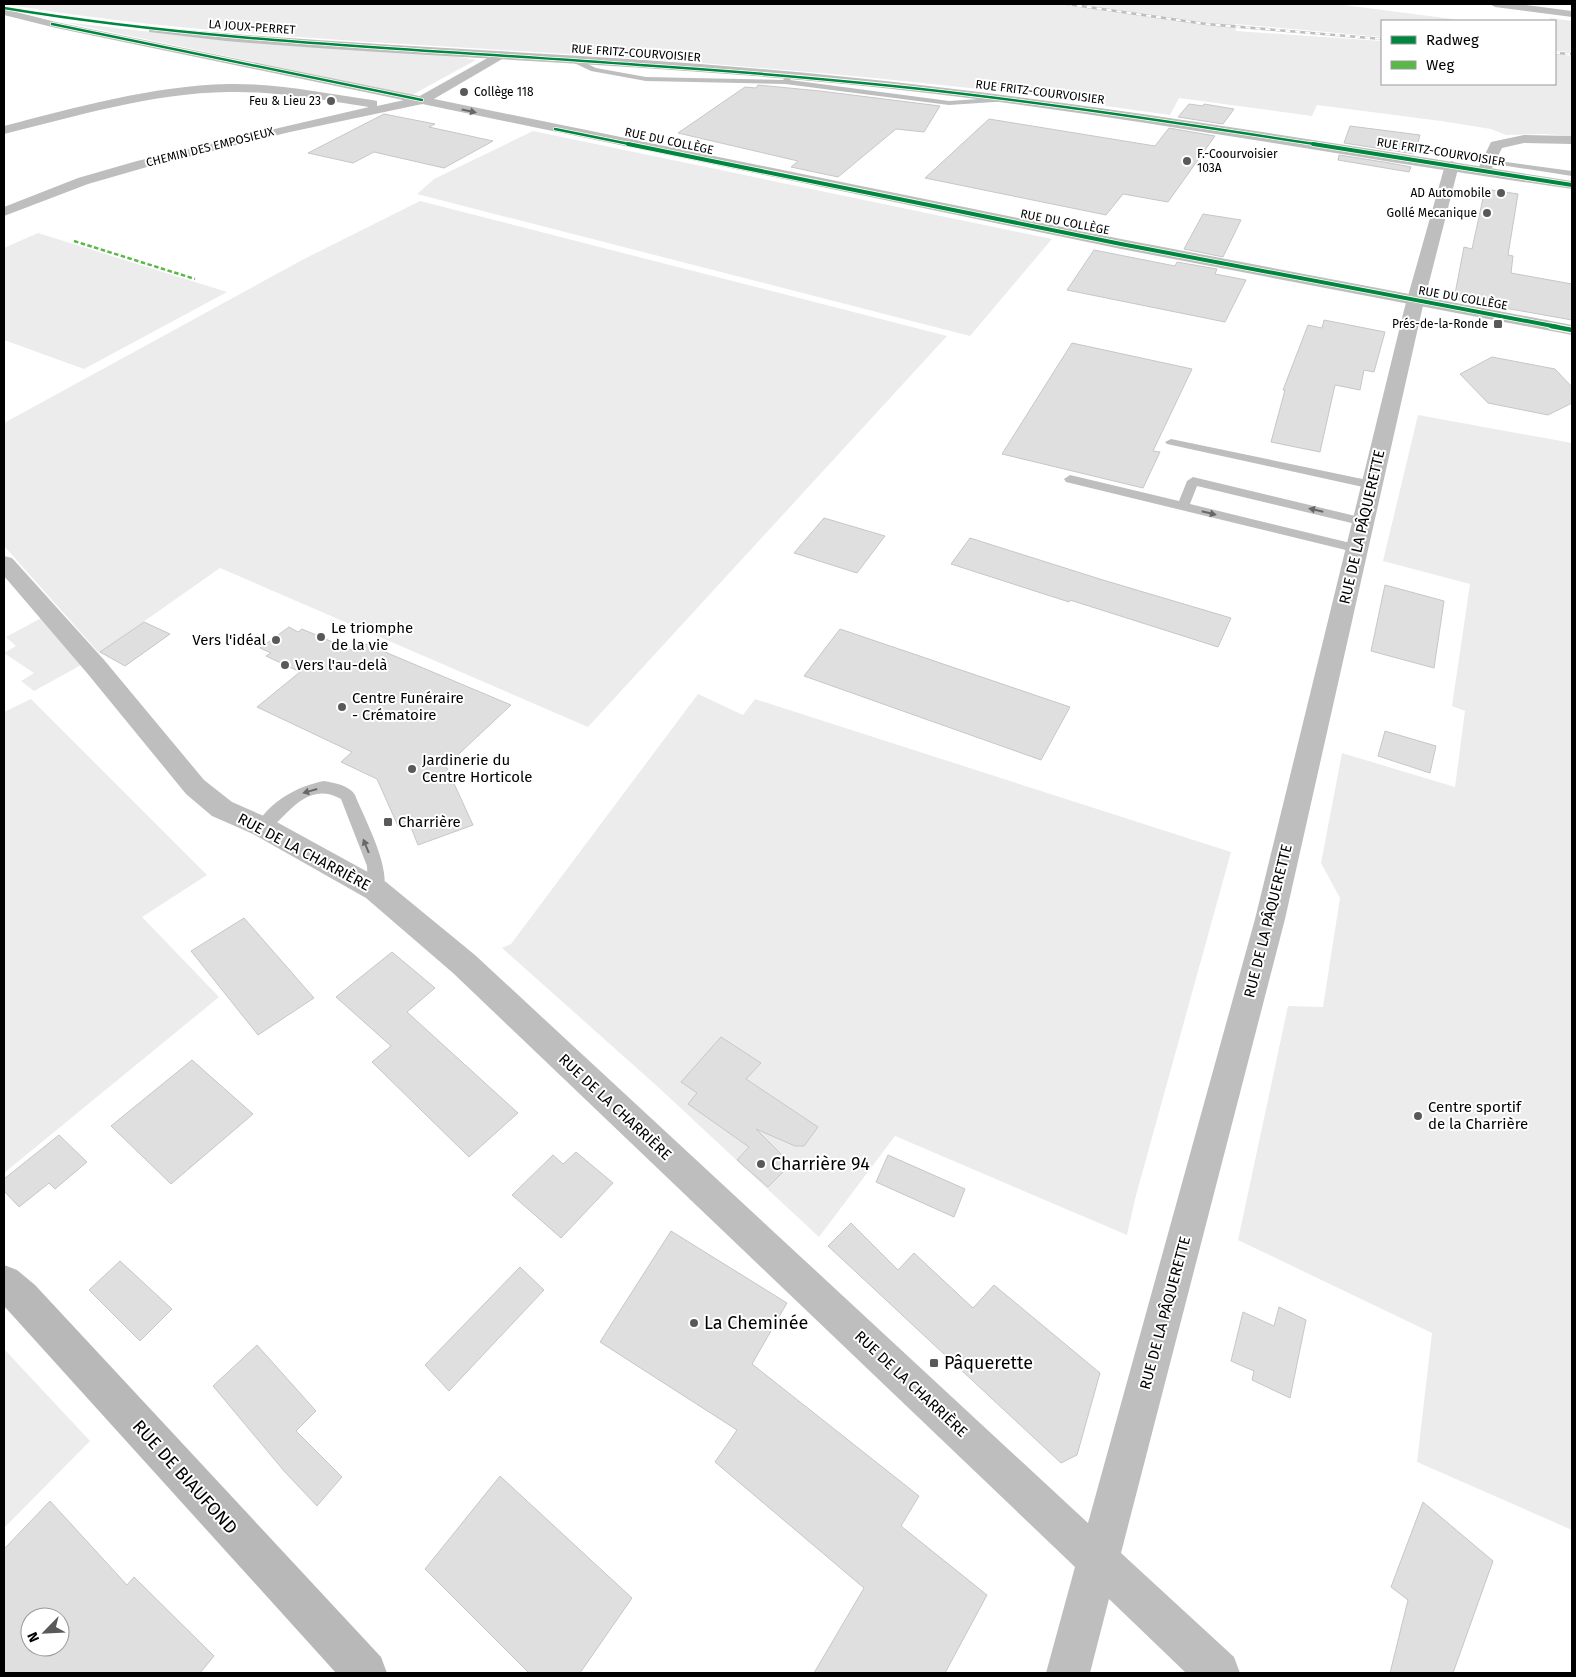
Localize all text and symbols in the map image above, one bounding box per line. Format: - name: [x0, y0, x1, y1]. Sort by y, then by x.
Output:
- street label: LA JOUX-PERRET: [208, 17, 297, 37]
- legend: [1381, 20, 1556, 85]
- text: Radweg: [1426, 31, 1479, 49]
- street label: RUE FRITZ-COURVOISIER: [571, 41, 701, 65]
- text: Weg: [1426, 56, 1454, 74]
- street label: RUE FRITZ-COURVOISIER: [975, 77, 1105, 107]
- place label: Collège 118: [474, 85, 534, 99]
- marker: Collège 118: [458, 86, 470, 98]
- place label: Feu & Lieu 23: [249, 94, 321, 108]
- marker: Feu & Lieu 23: [325, 95, 337, 107]
- one-way arrow: [462, 107, 478, 115]
- street label: CHEMIN DES EMPOSIEUX: [145, 124, 276, 170]
- street label: RUE DU COLLÈGE: [623, 124, 715, 157]
- street label: RUE FRITZ-COURVOISIER: [1376, 135, 1506, 169]
- place label: F.-Coourvoisier 103A: [1197, 147, 1278, 175]
- marker: F.-Coourvoisier 103A: [1181, 155, 1193, 167]
- place label: AD Automobile: [1410, 186, 1491, 200]
- marker: AD Automobile: [1495, 187, 1507, 199]
- street label: RUE DU COLLÈGE: [1019, 206, 1111, 238]
- place label: Gollé Mecanique: [1387, 206, 1477, 220]
- marker: Gollé Mecanique: [1481, 207, 1493, 219]
- street label: RUE DU COLLÈGE: [1417, 282, 1509, 313]
- place label: Prés-de-la-Ronde: [1392, 317, 1488, 331]
- marker: Prés-de-la-Ronde: [1492, 318, 1504, 330]
- street label: RUE DE LA PÂQUERETTE: [1335, 448, 1389, 606]
- one-way arrow: [1309, 506, 1324, 514]
- one-way arrow: [1202, 509, 1217, 517]
- place label: Le triomphe de la vie: [331, 619, 413, 654]
- place label: Vers l'idéal: [192, 631, 267, 649]
- marker: Le triomphe de la vie: [315, 631, 327, 643]
- marker: Vers l'idéal: [270, 634, 282, 646]
- place label: Vers l'au-delà: [295, 656, 387, 674]
- marker: Vers l'au-delà: [279, 659, 291, 671]
- place label: Centre Funéraire - Crématoire: [352, 689, 464, 724]
- marker: Centre Funéraire - Crématoire: [336, 701, 348, 713]
- place label: Jardinerie du Centre Horticole: [422, 751, 533, 786]
- marker: Jardinerie du Centre Horticole: [406, 763, 418, 775]
- one-way arrow: [302, 787, 317, 795]
- street label: RUE DE LA CHARRIÈRE: [235, 809, 373, 895]
- place label: Charrière: [398, 813, 461, 831]
- marker: Charrière: [382, 816, 394, 828]
- one-way arrow: [362, 839, 370, 853]
- street label: RUE DE LA PÂQUERETTE: [1240, 842, 1296, 1000]
- street label: RUE DE LA CHARRIÈRE: [555, 1050, 675, 1164]
- place label: Centre sportif de la Charrière: [1428, 1098, 1528, 1133]
- marker: Centre sportif de la Charrière: [1412, 1110, 1424, 1122]
- place label: Charrière 94: [771, 1153, 870, 1175]
- marker: Charrière 94: [755, 1158, 767, 1170]
- street label: RUE DE LA PÂQUERETTE: [1136, 1234, 1194, 1392]
- place label: La Cheminée: [704, 1312, 808, 1334]
- marker: La Cheminée: [688, 1317, 700, 1329]
- street label: RUE DE LA CHARRIÈRE: [851, 1327, 971, 1441]
- place label: Pâquerette: [944, 1352, 1033, 1374]
- marker: Pâquerette: [928, 1357, 940, 1369]
- street label: RUE DE BIAUFOND: [128, 1415, 242, 1539]
- north arrow: [20, 1607, 70, 1657]
- text: N: [24, 1629, 43, 1645]

